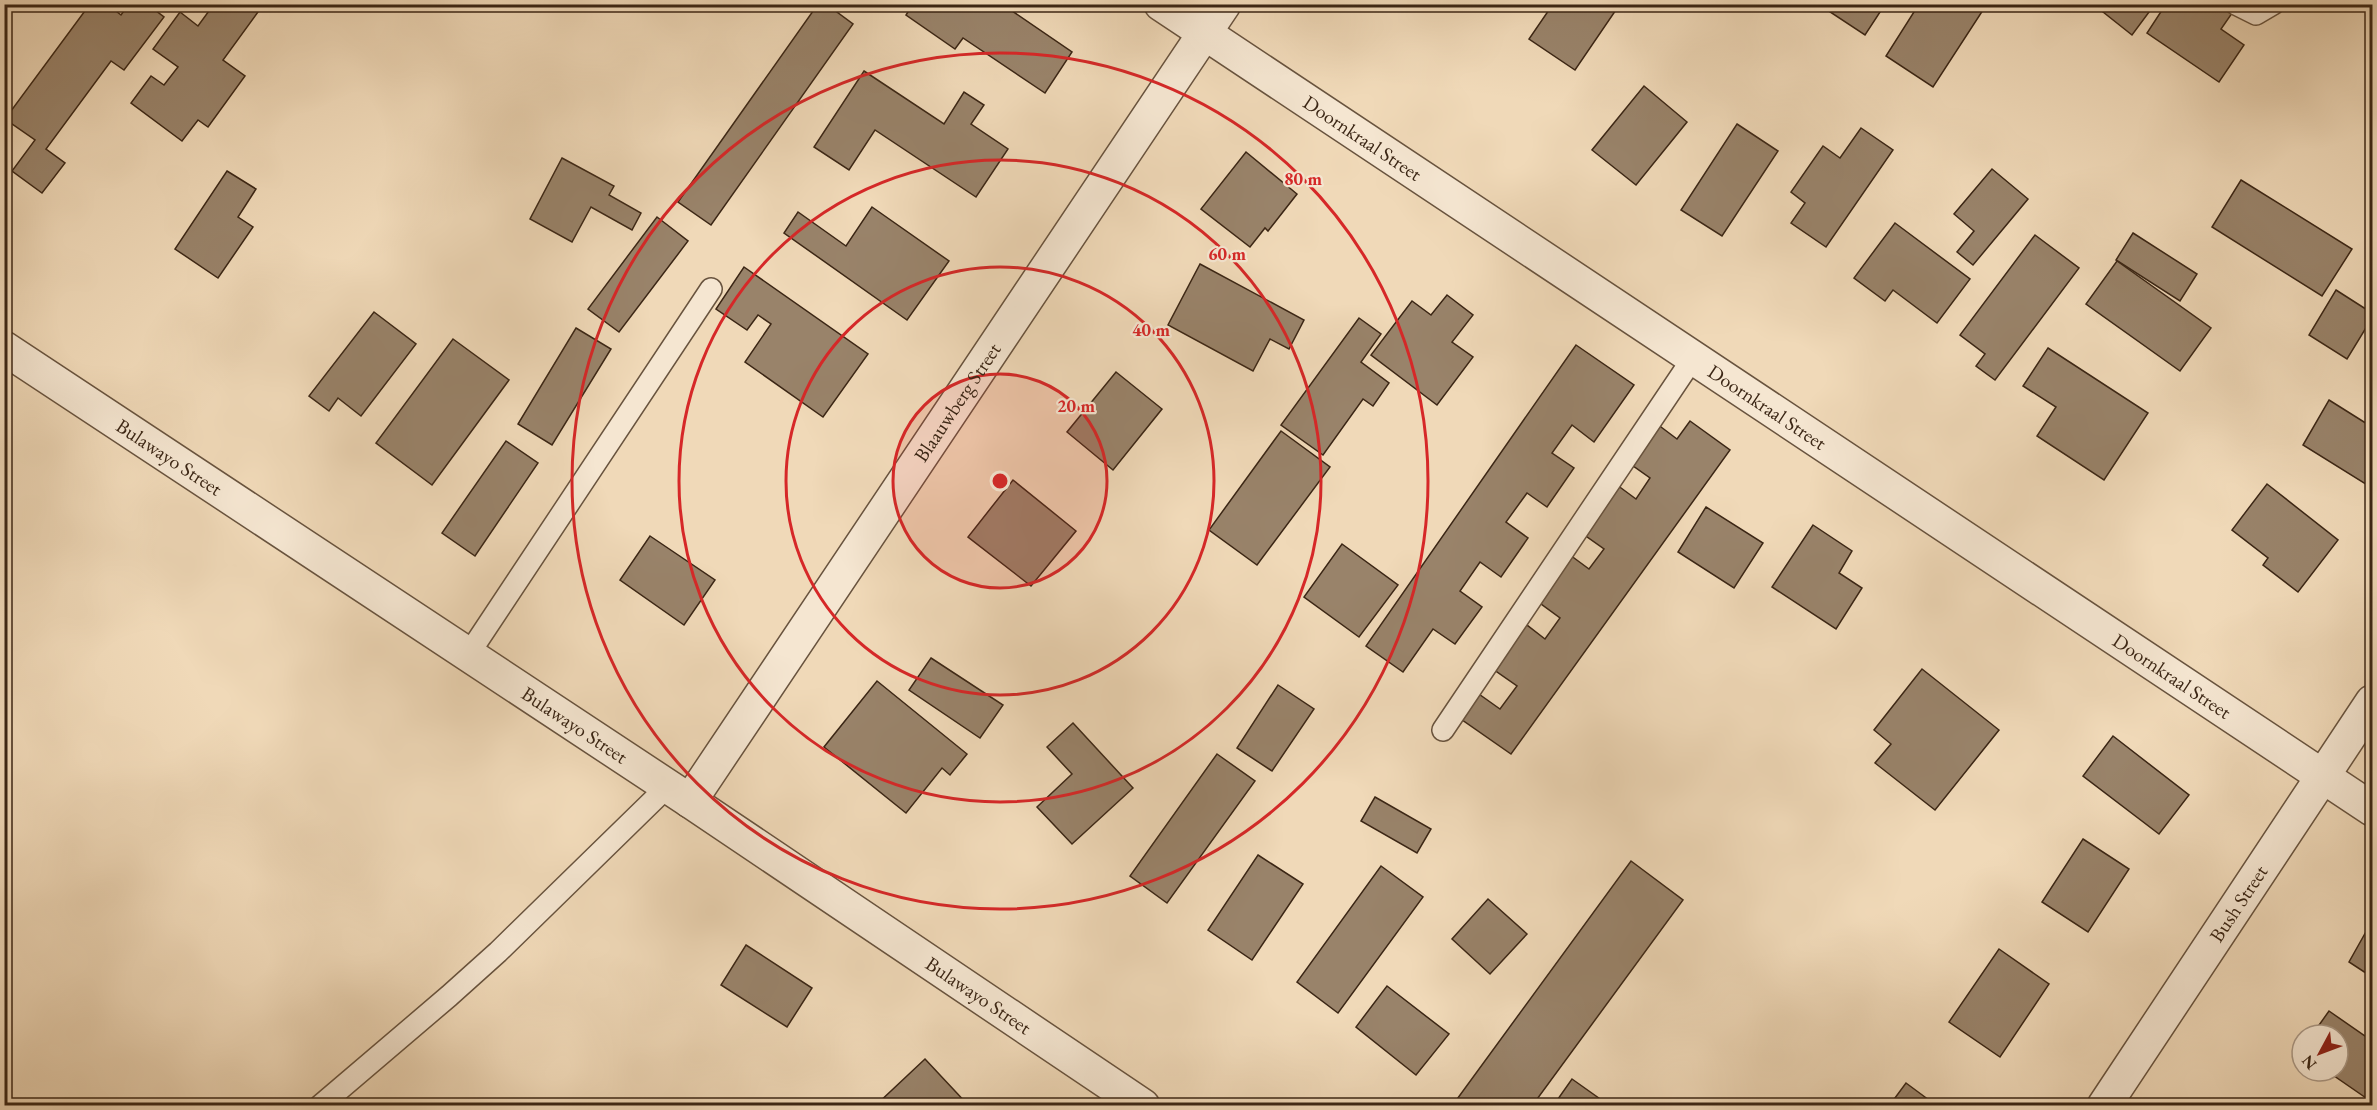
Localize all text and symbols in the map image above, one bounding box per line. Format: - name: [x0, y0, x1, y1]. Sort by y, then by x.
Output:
- street label: Doornkraal Street: [1298, 89, 1427, 187]
- text: 80 m: [1284, 167, 1322, 190]
- text: 60 m: [1208, 242, 1246, 265]
- text: 40 m: [1132, 318, 1170, 341]
- street label: Blaauwberg Street: [908, 337, 1007, 467]
- street label: Doornkraal Street: [1703, 358, 1832, 456]
- text: 20 m: [1057, 394, 1095, 417]
- street label: Bulawayo Street: [111, 413, 228, 502]
- centre of rings: [990, 471, 1010, 491]
- street label: Doornkraal Street: [2108, 627, 2237, 725]
- street label: Bulawayo Street: [517, 680, 633, 770]
- street label: Bush Street: [2203, 859, 2274, 947]
- street label: Bulawayo Street: [921, 950, 1037, 1041]
- north arrow: [2290, 1023, 2350, 1083]
- text: N: [2297, 1051, 2321, 1074]

